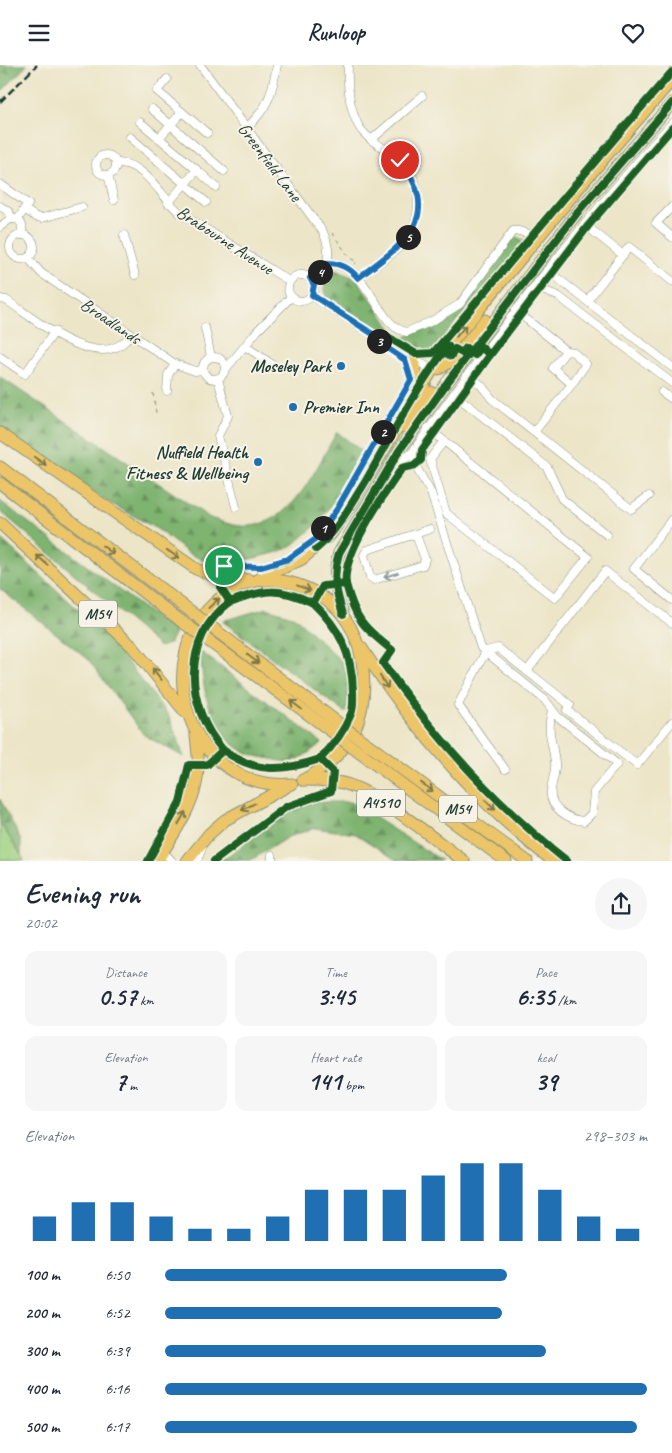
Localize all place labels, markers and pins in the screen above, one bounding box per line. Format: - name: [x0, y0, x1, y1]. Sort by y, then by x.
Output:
- pin: [379, 139, 421, 181]
- pin: 5: [396, 225, 420, 249]
- pin: 4: [308, 259, 332, 285]
- pin: 3: [366, 329, 392, 353]
- place label: Moseley Park: [250, 355, 333, 377]
- marker: Moseley Park: [335, 360, 347, 372]
- place label: Premier Inn: [303, 396, 380, 418]
- marker: Premier Inn: [287, 401, 299, 413]
- pin: 2: [370, 419, 396, 445]
- place label: Nuffield Health Fitness & Wellbeing: [126, 441, 250, 484]
- marker: Nuffield Health Fitness & Wellbeing: [252, 456, 264, 468]
- pin: 1: [310, 515, 336, 541]
- pin: [203, 545, 245, 587]

